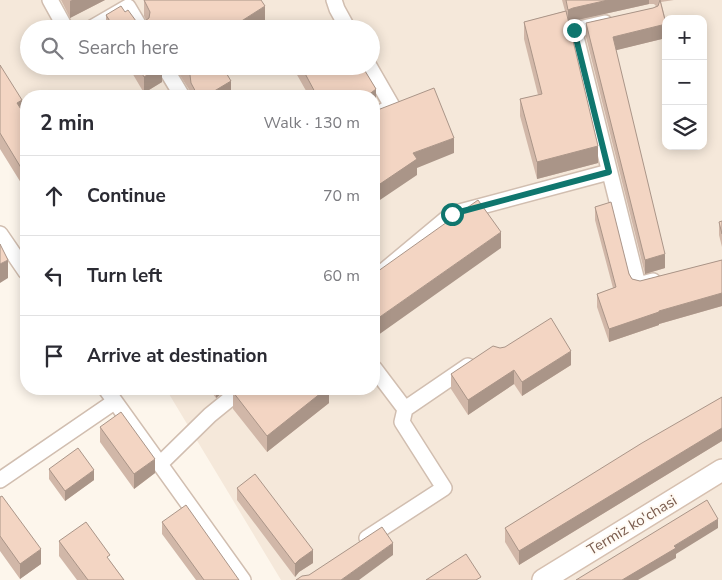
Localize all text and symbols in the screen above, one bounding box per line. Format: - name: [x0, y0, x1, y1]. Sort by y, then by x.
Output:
- map controls: [662, 15, 707, 150]
- button: +: [662, 15, 707, 60]
- route end: [563, 19, 586, 42]
- search box: [20, 20, 380, 75]
- icon: search: [38, 34, 66, 62]
- text: Search here: [78, 35, 179, 61]
- button: −: [662, 60, 707, 105]
- button: layers: [662, 105, 707, 150]
- text: 2 min: [40, 109, 94, 137]
- text: Walk · 130 m: [264, 112, 360, 134]
- icon: ahead: [40, 182, 68, 210]
- text: Continue: [87, 183, 166, 209]
- text: 70 m: [323, 185, 360, 207]
- route start: [441, 203, 464, 226]
- icon: left: [40, 262, 68, 290]
- text: Turn left: [87, 263, 162, 289]
- text: 60 m: [323, 265, 360, 287]
- icon: arrive: [40, 342, 68, 370]
- text: Arrive at destination: [87, 343, 268, 369]
- street label: Termiz ko'chasi: [583, 490, 681, 560]

